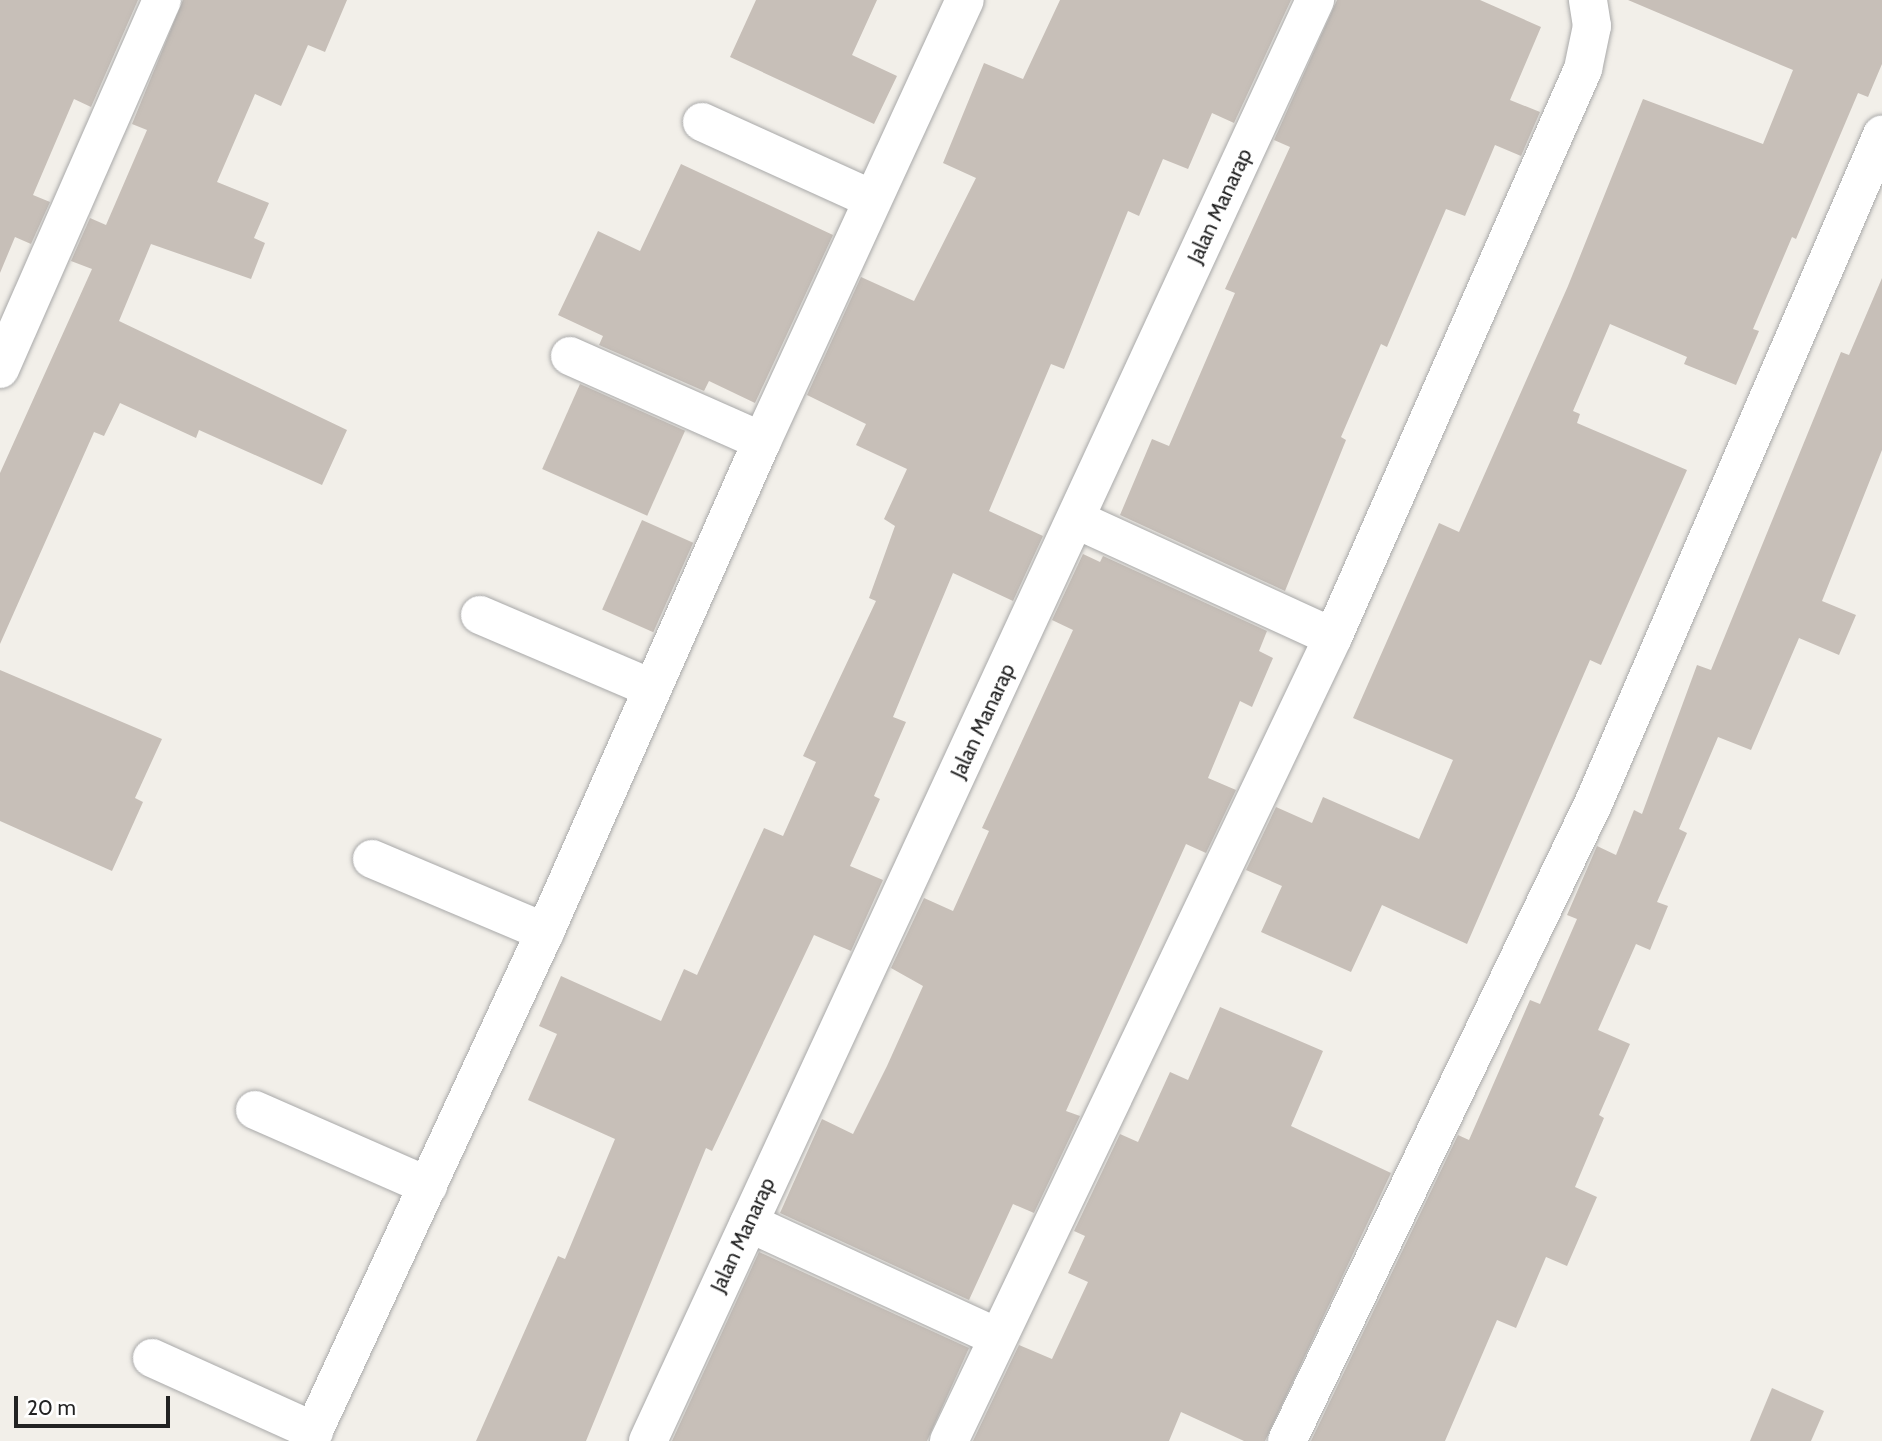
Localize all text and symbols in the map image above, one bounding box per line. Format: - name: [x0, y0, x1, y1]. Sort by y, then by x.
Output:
- street label: Jalan Manarap: [1182, 145, 1258, 267]
- street label: Jalan Manarap: [945, 660, 1021, 782]
- street label: Jalan Manarap: [705, 1174, 781, 1296]
- scale bar: [18, 1382, 173, 1426]
- text: 20 m: [27, 1395, 76, 1420]

